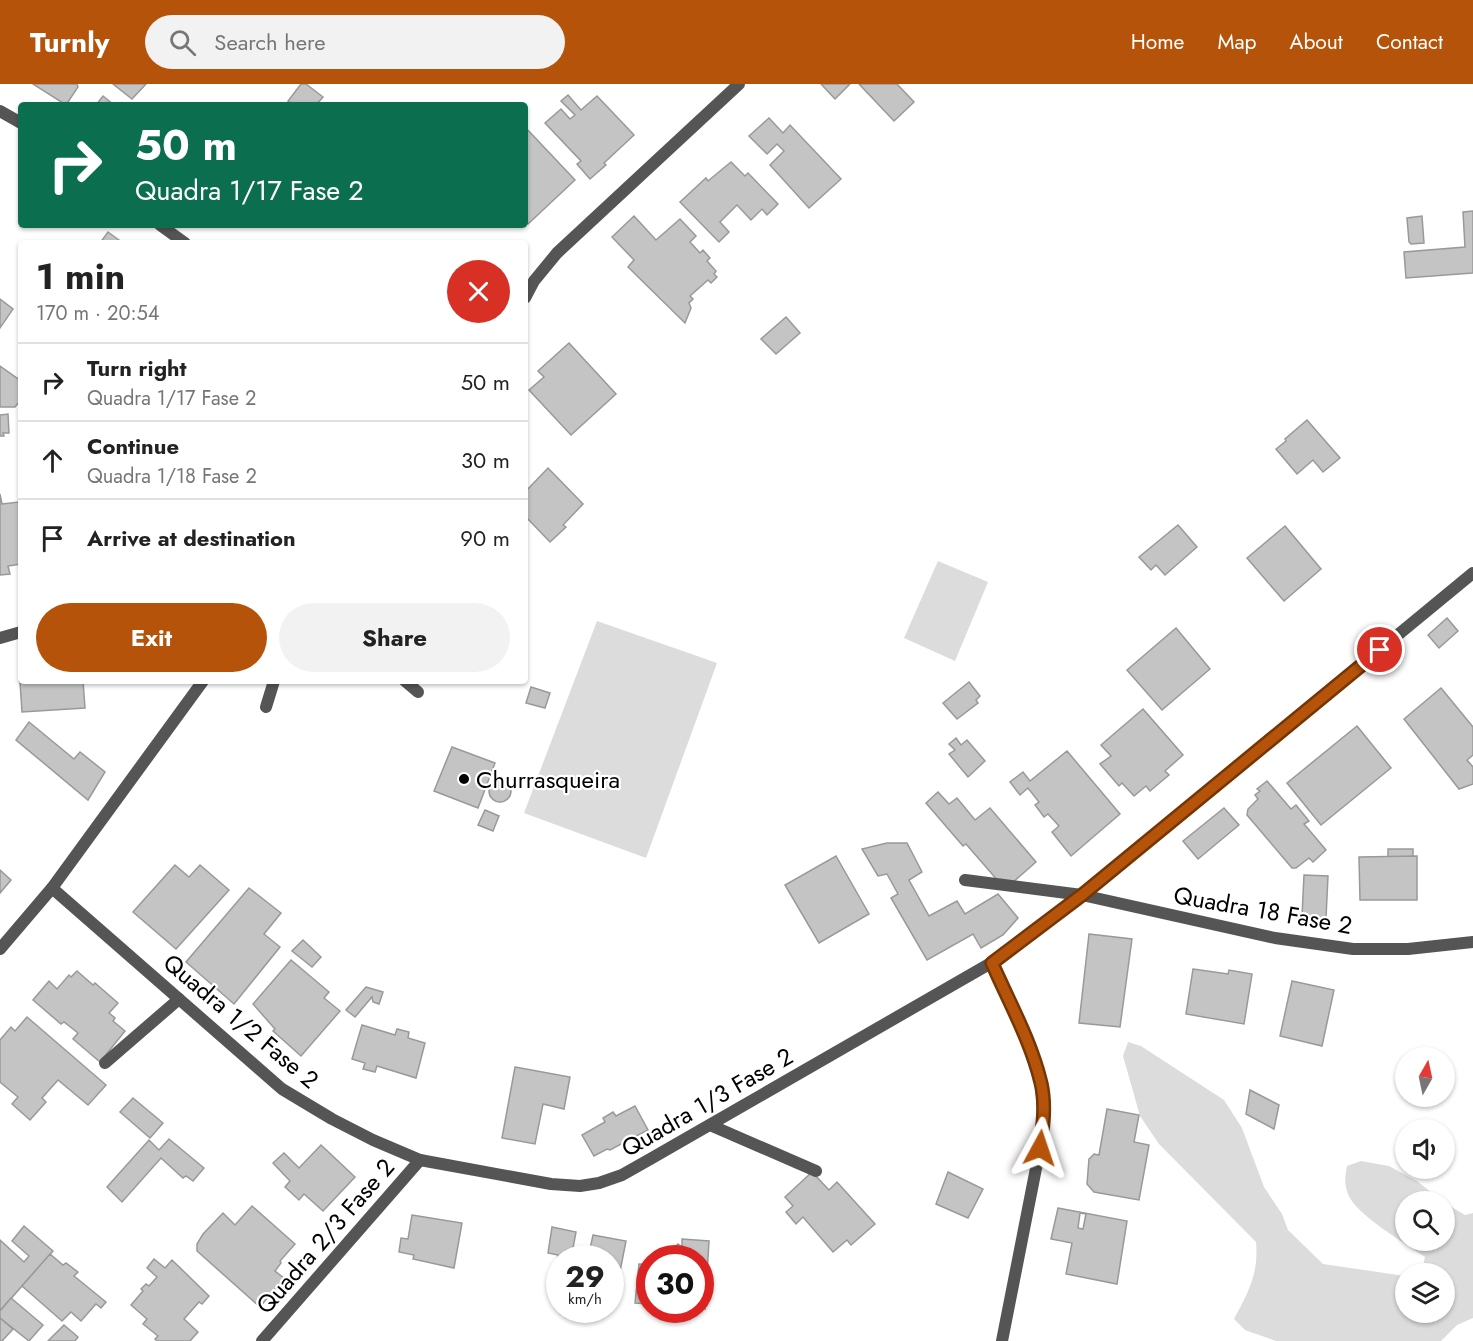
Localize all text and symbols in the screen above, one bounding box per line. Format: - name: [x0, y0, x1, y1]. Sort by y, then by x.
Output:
- search box: [145, 15, 565, 69]
- text: Turnly: [30, 22, 109, 63]
- icon: search: [166, 26, 199, 59]
- text: Search here: [214, 26, 326, 58]
- text: Home: [1131, 27, 1184, 57]
- text: Map: [1217, 27, 1257, 57]
- text: About: [1290, 27, 1343, 57]
- text: Contact: [1376, 27, 1443, 57]
- text: 50 m: [135, 115, 237, 176]
- icon: right: [36, 126, 114, 204]
- text: Quadra 1/17 Fase 2: [135, 171, 364, 210]
- text: 1 min: [36, 250, 125, 302]
- button: close: [447, 260, 510, 323]
- text: 170 m · 20:54: [36, 299, 159, 328]
- text: Turn right: [87, 352, 187, 384]
- icon: right: [36, 366, 69, 399]
- text: 50 m: [461, 366, 510, 398]
- text: Quadra 1/17 Fase 2: [87, 384, 256, 413]
- text: Continue: [87, 430, 179, 462]
- icon: ahead: [36, 444, 69, 477]
- text: 30 m: [461, 444, 510, 476]
- text: Quadra 1/18 Fase 2: [87, 462, 257, 491]
- icon: arrive: [36, 522, 69, 555]
- text: Arrive at destination: [87, 522, 296, 554]
- text: 90 m: [460, 522, 510, 554]
- button: Exit: [36, 603, 267, 672]
- button: Share: [279, 603, 510, 672]
- pin: [1354, 624, 1405, 675]
- icon: arrive: [1363, 633, 1396, 666]
- place label: Churrasqueira: [476, 762, 620, 797]
- marker: Churrasqueira: [457, 772, 471, 786]
- street label: Quadra 18 Fase 2: [1171, 877, 1355, 943]
- street label: Quadra 1/2 Fase 2: [156, 945, 326, 1097]
- street label: Quadra 1/3 Fase 2: [615, 1039, 799, 1165]
- north arrow: [1395, 1047, 1455, 1107]
- map controls: [1395, 1047, 1455, 1323]
- position arrow: [1008, 1116, 1072, 1180]
- button: sound: [1395, 1119, 1455, 1179]
- street label: Quadra 2/3 Fase 2: [248, 1151, 402, 1321]
- button: search: [1395, 1191, 1455, 1251]
- speed limit sign: 30: [636, 1245, 714, 1323]
- text: 29: [565, 1255, 605, 1298]
- button: layers: [1395, 1263, 1455, 1323]
- text: km/h: [568, 1288, 602, 1310]

